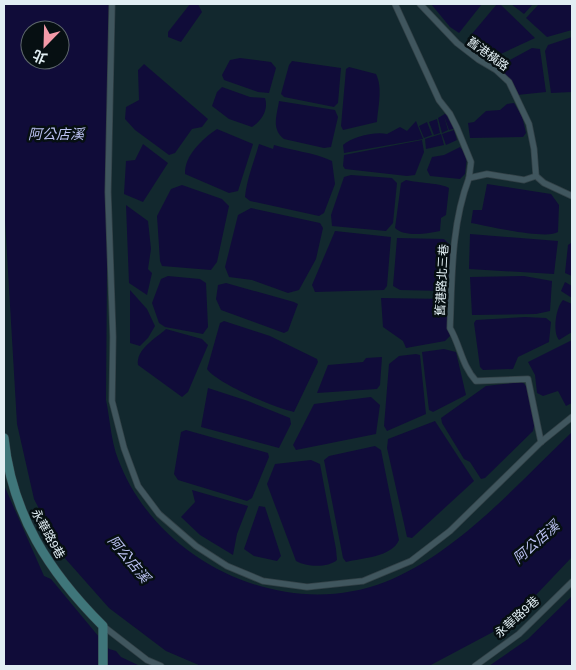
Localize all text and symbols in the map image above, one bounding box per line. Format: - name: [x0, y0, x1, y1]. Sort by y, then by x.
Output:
- north arrow: [20, 20, 70, 70]
- street label: 舊港橫路: [464, 34, 512, 74]
- text: 北: [30, 47, 49, 67]
- water label: 阿公店溪: [28, 126, 86, 142]
- street label: 舊港路北三巷: [433, 244, 451, 316]
- street label: 永華路9巷: [29, 507, 67, 561]
- water label: 阿公店溪: [510, 516, 564, 566]
- water label: 阿公店溪: [105, 532, 154, 587]
- street label: 永華路9巷: [492, 594, 542, 640]

